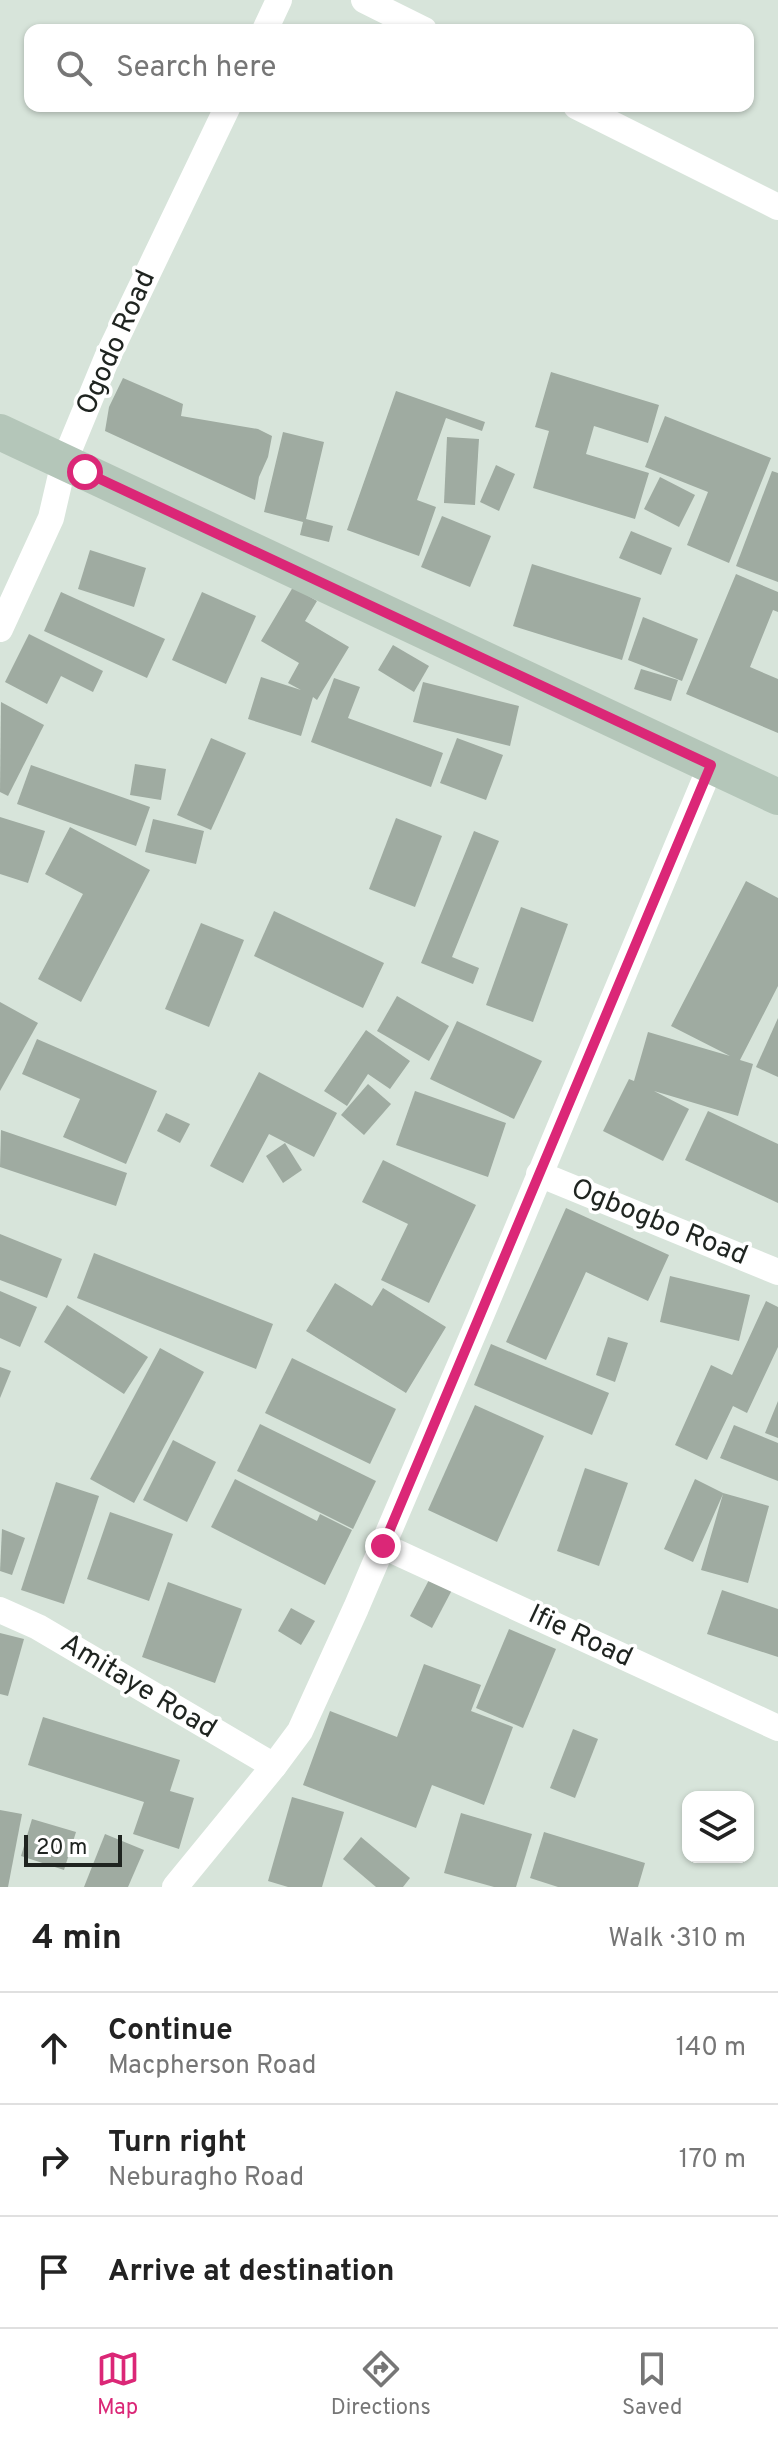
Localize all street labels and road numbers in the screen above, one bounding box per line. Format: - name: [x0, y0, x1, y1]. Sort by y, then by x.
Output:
- street label: Ogodo Road: [69, 265, 165, 421]
- street label: Ogbogbo Road: [565, 1171, 753, 1275]
- street label: Ifie Road: [522, 1597, 638, 1677]
- street label: Amitaye Road: [53, 1626, 223, 1748]

